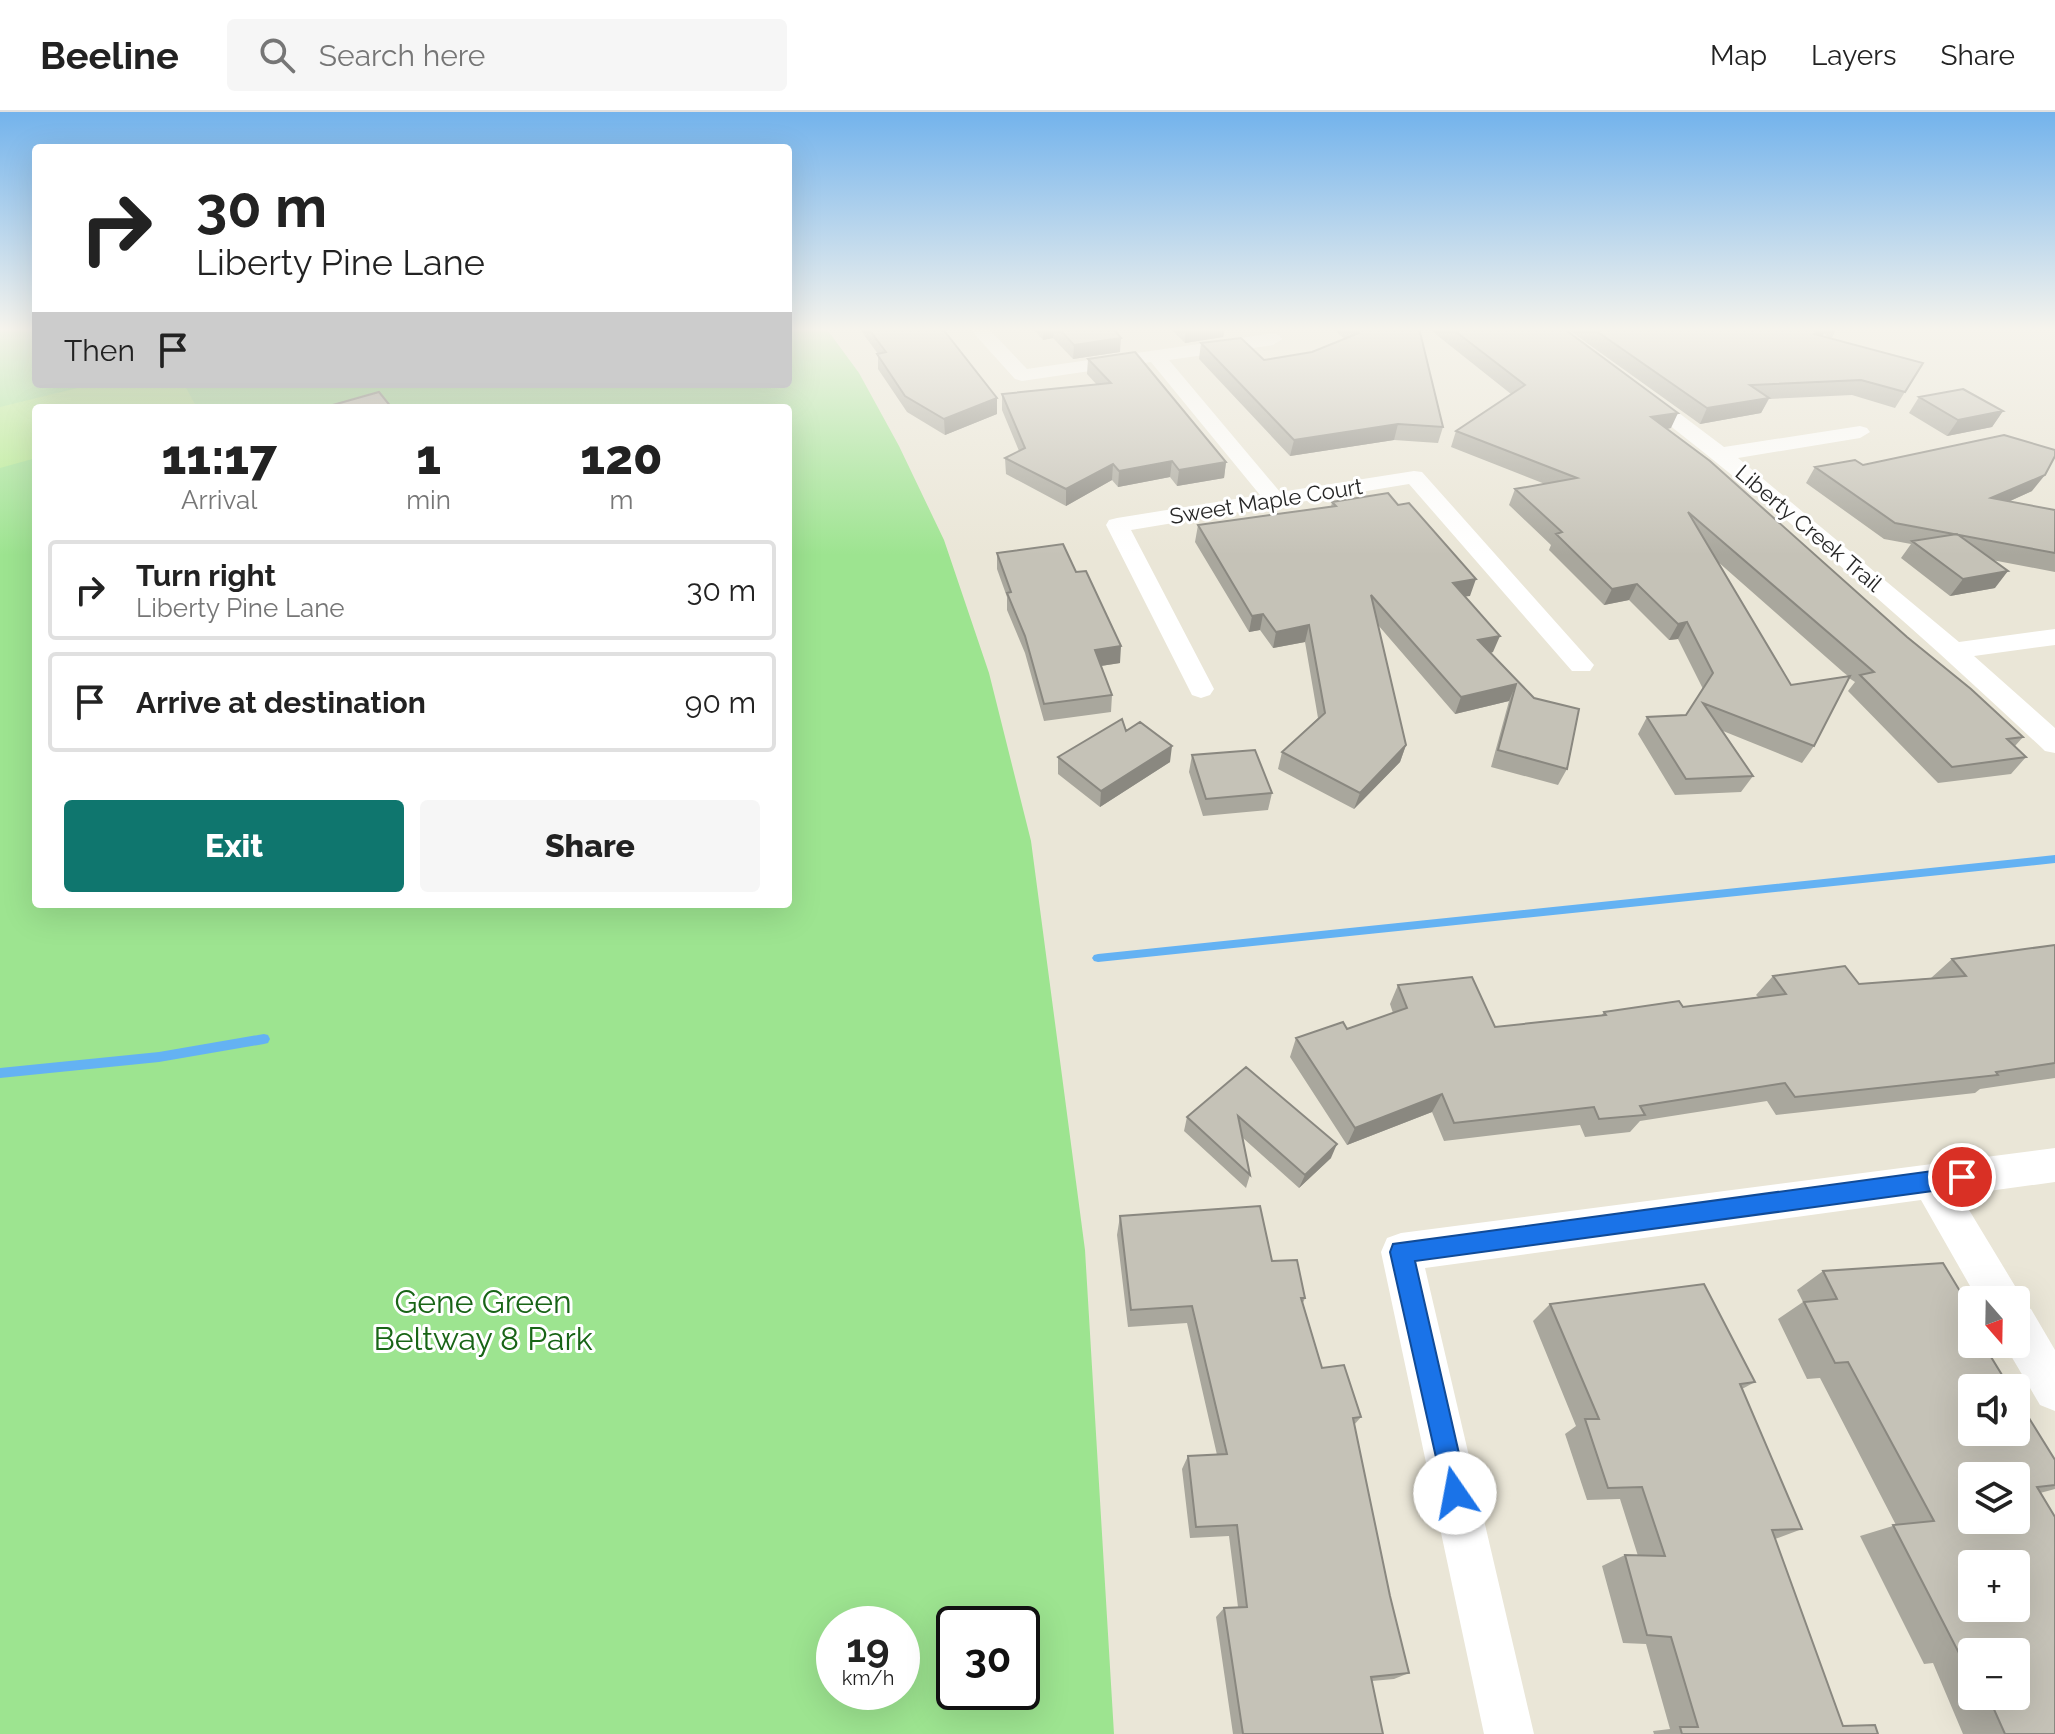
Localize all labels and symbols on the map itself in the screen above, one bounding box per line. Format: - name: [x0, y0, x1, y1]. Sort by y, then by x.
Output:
- street label: Liberty Creek Trail: [1731, 459, 1887, 597]
- street label: Sweet Maple Court: [1168, 473, 1365, 529]
- pin: [1928, 1143, 1996, 1211]
- park label: Gene Green Beltway 8 Park: [373, 1283, 593, 1357]
- north arrow: [1958, 1286, 2030, 1358]
- position arrow: [1413, 1451, 1497, 1535]
- speed limit sign: 30: [936, 1606, 1040, 1710]

